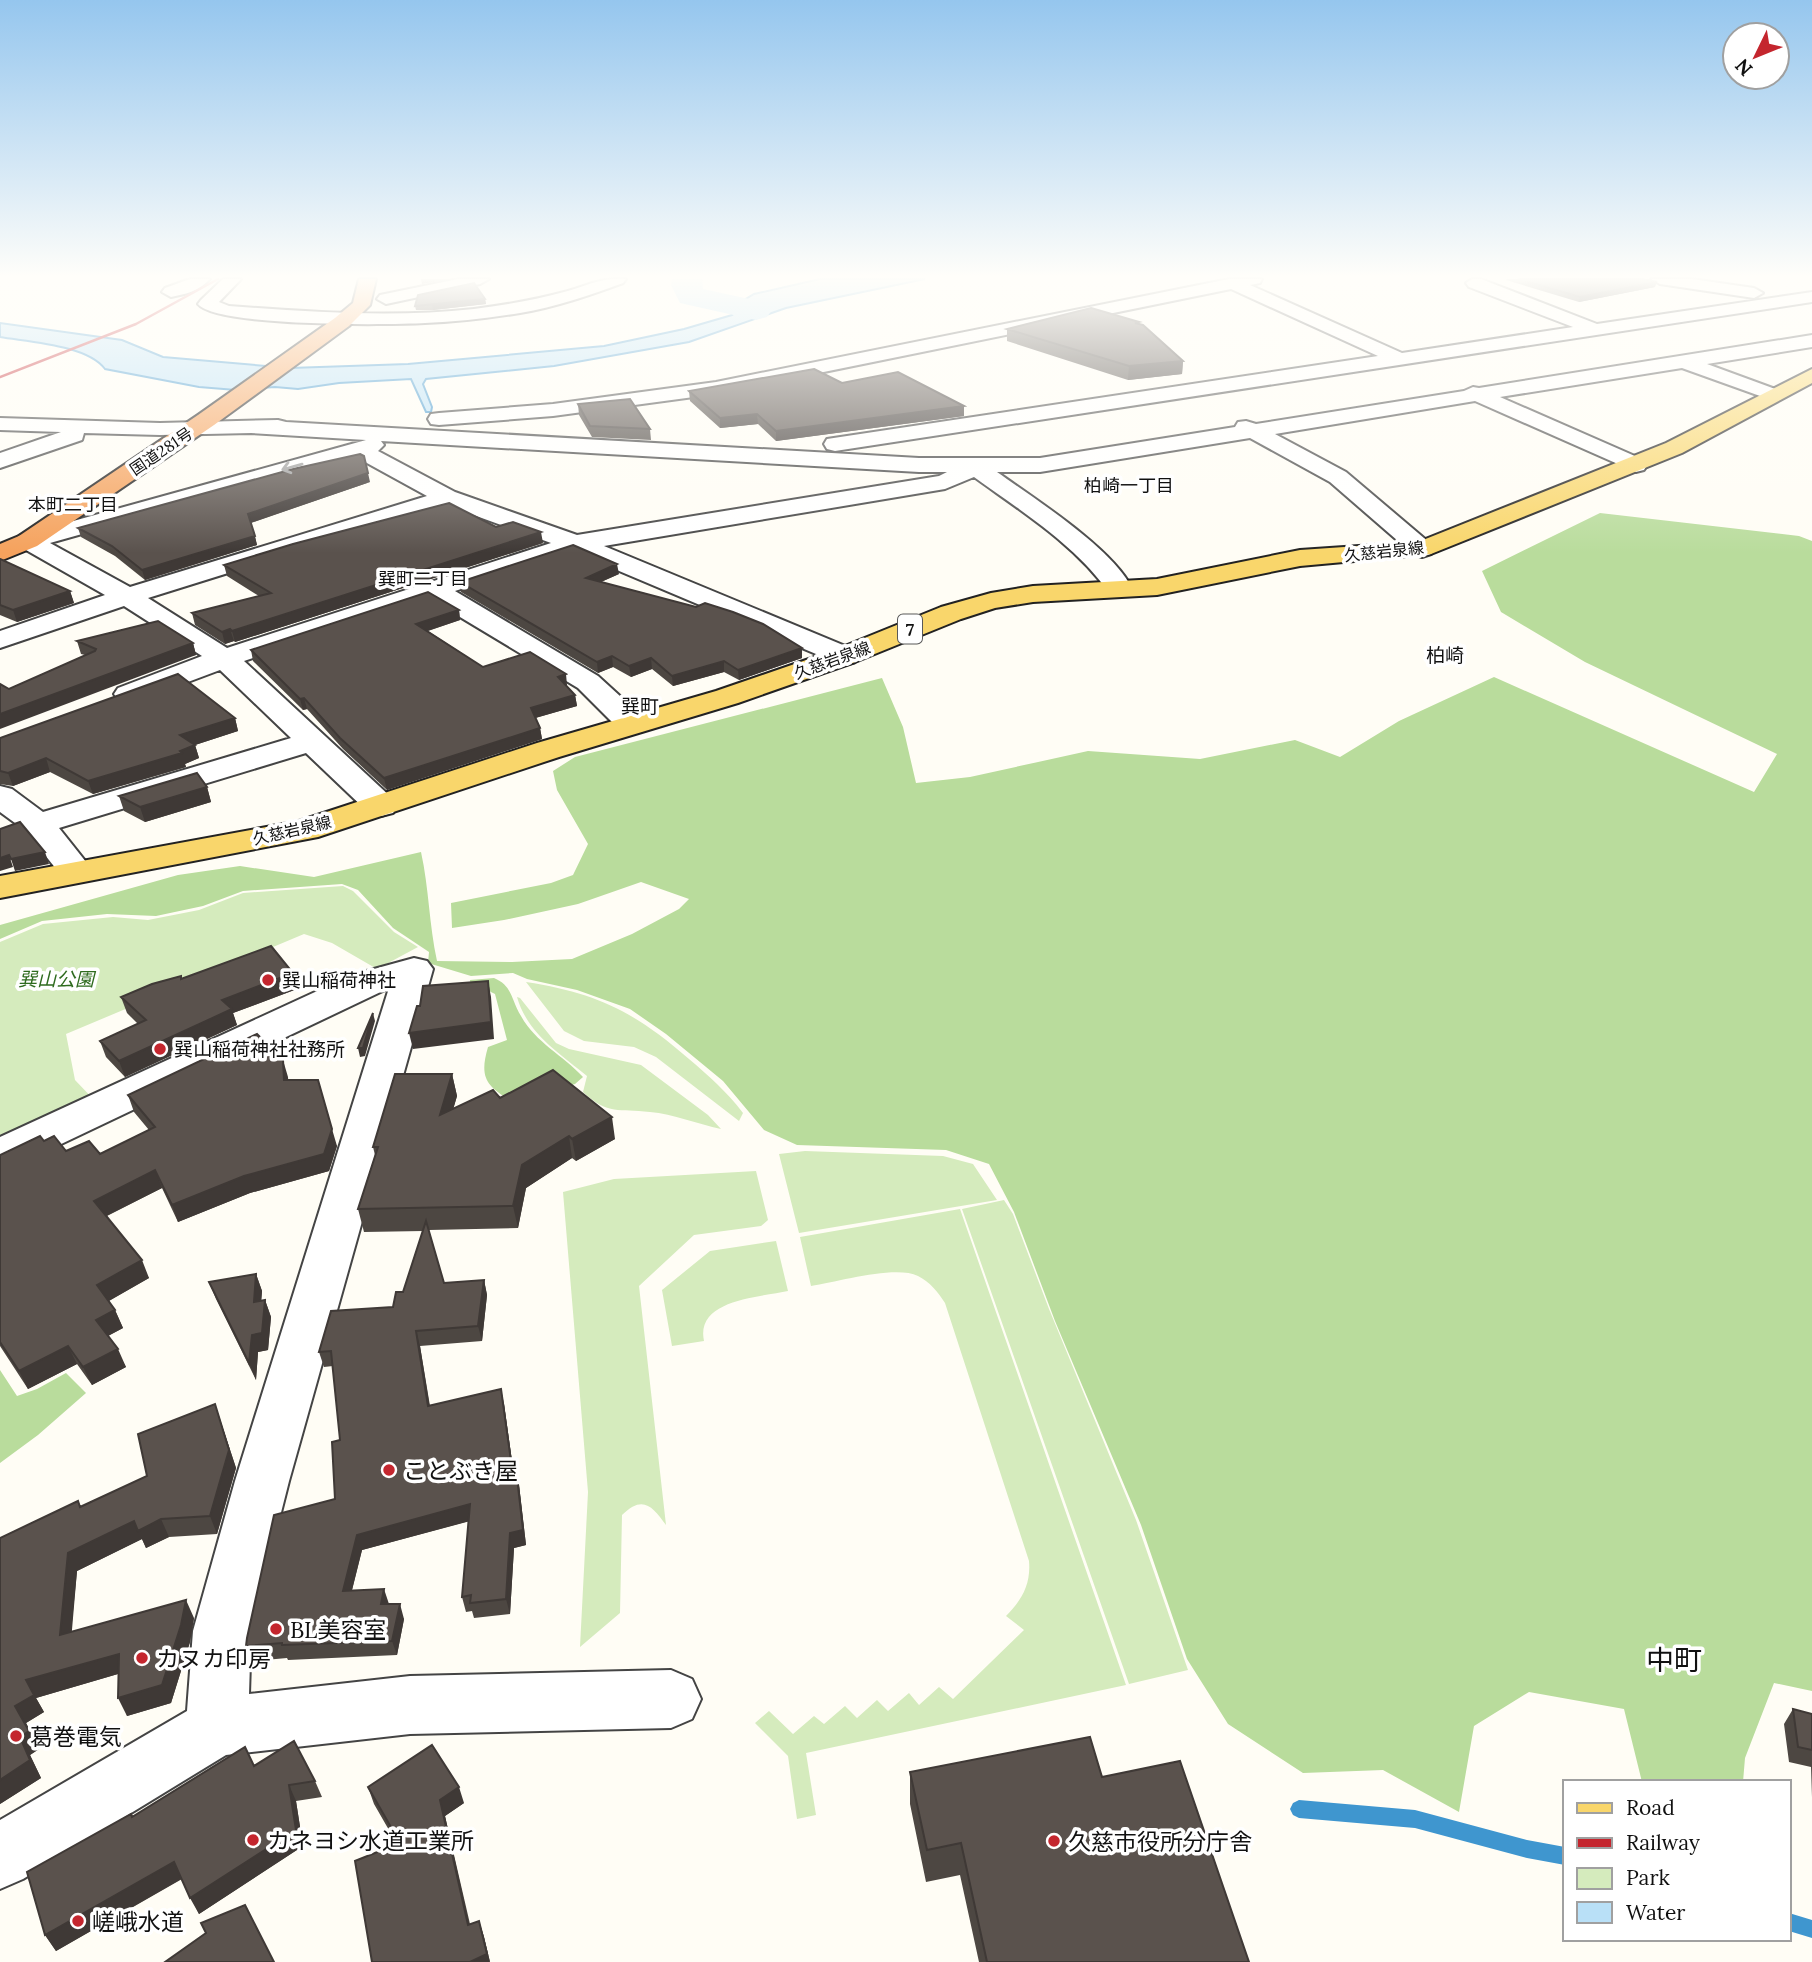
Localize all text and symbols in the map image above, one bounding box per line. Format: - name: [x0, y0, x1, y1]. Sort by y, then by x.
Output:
- north arrow: [1721, 21, 1791, 91]
- text: N: [1730, 54, 1757, 81]
- street label: 国道281号: [126, 423, 196, 479]
- one-way arrow: [282, 462, 304, 475]
- district label: 柏崎一丁目: [1084, 474, 1174, 497]
- district label: 本町二丁目: [28, 493, 118, 516]
- street label: 久慈岩泉線: [1343, 537, 1425, 565]
- district label: 巽町二丁目: [378, 567, 468, 590]
- road number: 7: [898, 614, 922, 644]
- street label: 久慈岩泉線: [791, 637, 873, 683]
- district label: 柏崎: [1426, 643, 1464, 667]
- district label: 巽町: [621, 694, 659, 718]
- street label: 久慈岩泉線: [251, 811, 333, 849]
- park label: 巽山公園: [18, 967, 97, 991]
- place label: 巽山稲荷神社: [282, 968, 396, 992]
- marker: 巽山稲荷神社: [260, 972, 276, 988]
- place label: 巽山稲荷神社社務所: [174, 1037, 345, 1061]
- marker: 巽山稲荷神社社務所: [152, 1041, 168, 1057]
- place label: ことぶき屋: [403, 1456, 518, 1485]
- marker: ことぶき屋: [381, 1462, 397, 1478]
- place label: BL美容室: [290, 1615, 386, 1644]
- marker: BL美容室: [268, 1621, 284, 1637]
- district label: 中町: [1646, 1642, 1702, 1678]
- place label: カヌカ印房: [156, 1644, 271, 1673]
- marker: カヌカ印房: [134, 1650, 150, 1666]
- place label: 葛巻電気: [30, 1722, 122, 1751]
- marker: 葛巻電気: [8, 1728, 24, 1744]
- legend: [1563, 1780, 1791, 1941]
- text: Road: [1626, 1794, 1675, 1821]
- place label: カネヨシ水道工業所: [267, 1826, 474, 1855]
- place label: 久慈市役所分庁舎: [1068, 1827, 1252, 1856]
- text: Railway: [1626, 1829, 1700, 1856]
- marker: カネヨシ水道工業所: [245, 1832, 261, 1848]
- marker: 久慈市役所分庁舎: [1046, 1833, 1062, 1849]
- text: Park: [1626, 1864, 1670, 1891]
- text: Water: [1626, 1899, 1685, 1926]
- place label: 嵯峨水道: [92, 1907, 184, 1936]
- marker: 嵯峨水道: [70, 1913, 86, 1929]

